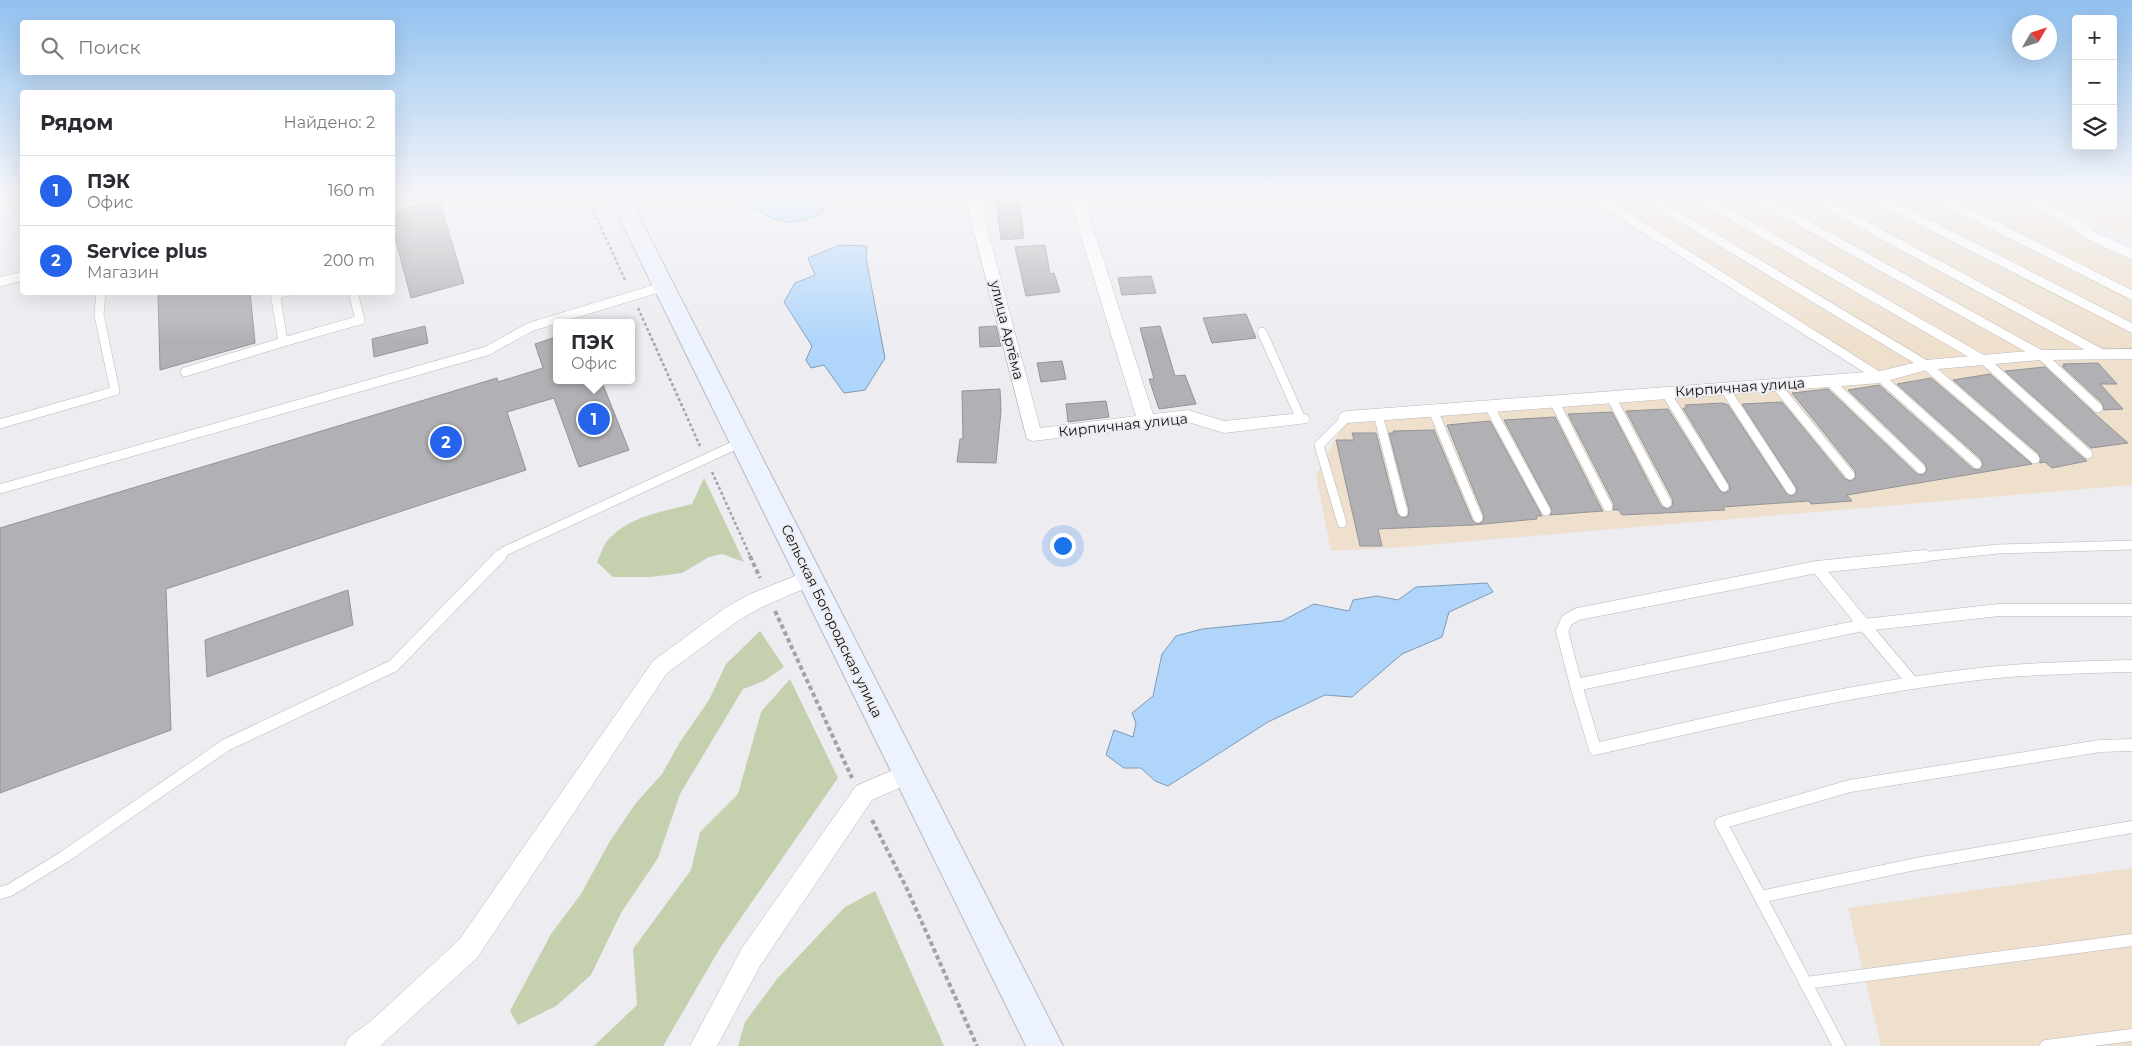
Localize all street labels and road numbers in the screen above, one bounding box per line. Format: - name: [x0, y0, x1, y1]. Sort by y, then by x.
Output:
- street label: улица Артёма: [986, 278, 1028, 381]
- street label: Кирпичная улица: [1675, 373, 1805, 401]
- street label: Кирпичная улица: [1057, 409, 1189, 441]
- street label: Сельская Богородская улица: [777, 521, 887, 721]

